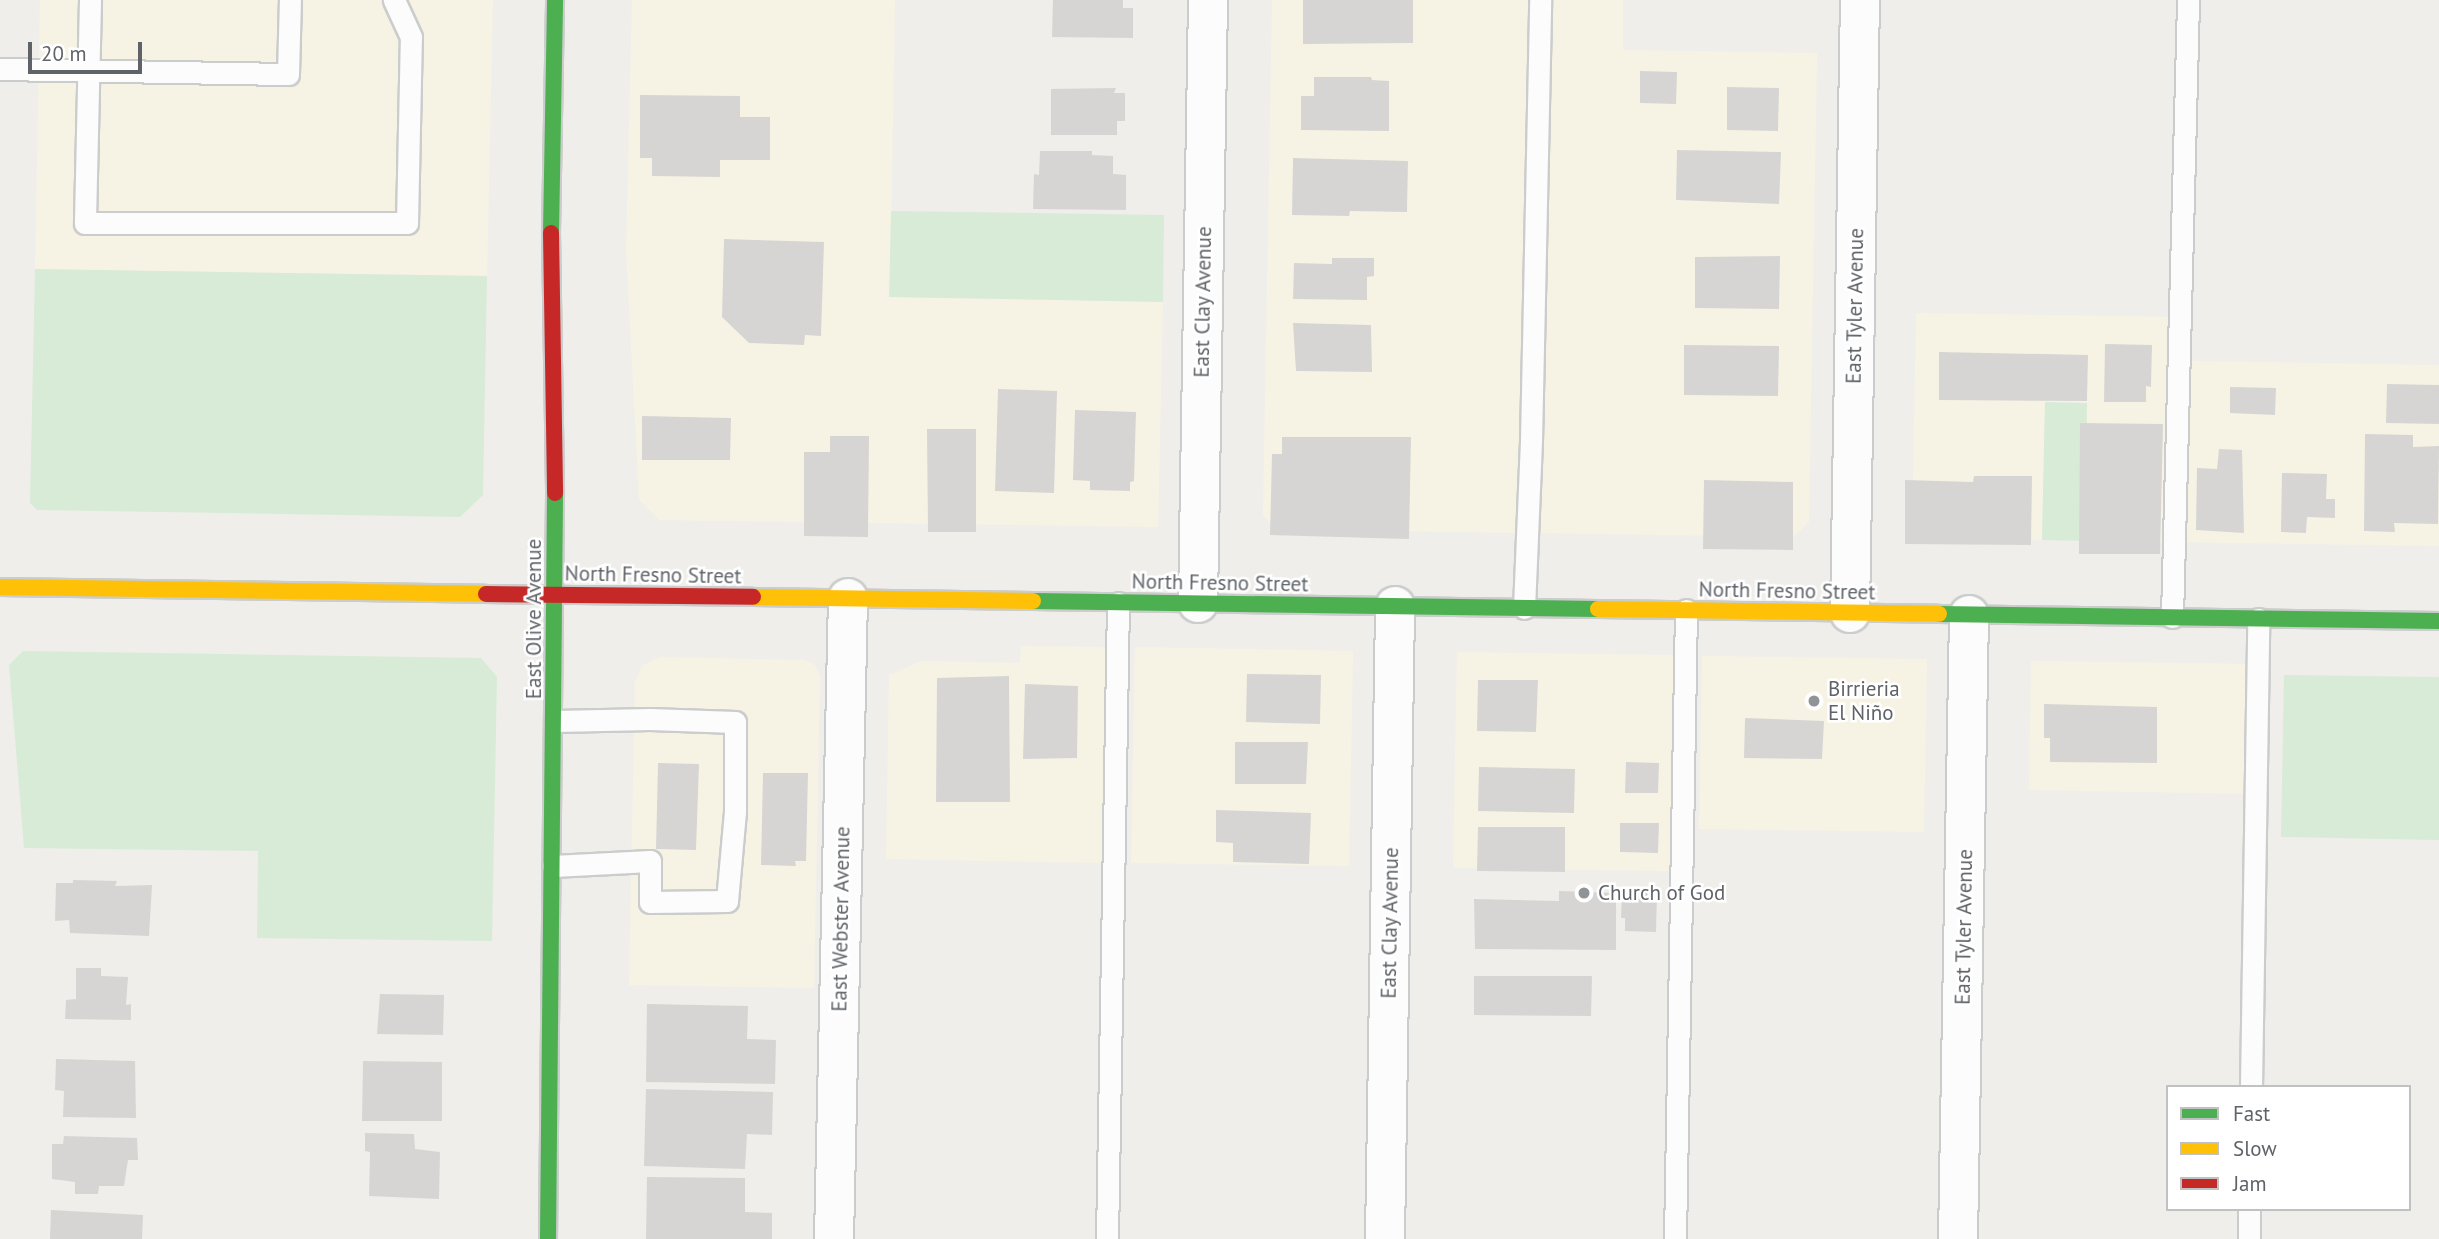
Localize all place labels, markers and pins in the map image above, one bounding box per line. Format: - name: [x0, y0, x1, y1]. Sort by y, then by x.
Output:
- place label: Birrieria El Niño: [1828, 676, 1900, 726]
- marker: Birrieria El Niño: [1806, 693, 1822, 709]
- place label: Church of God: [1598, 880, 1725, 906]
- marker: Church of God: [1576, 885, 1592, 901]

